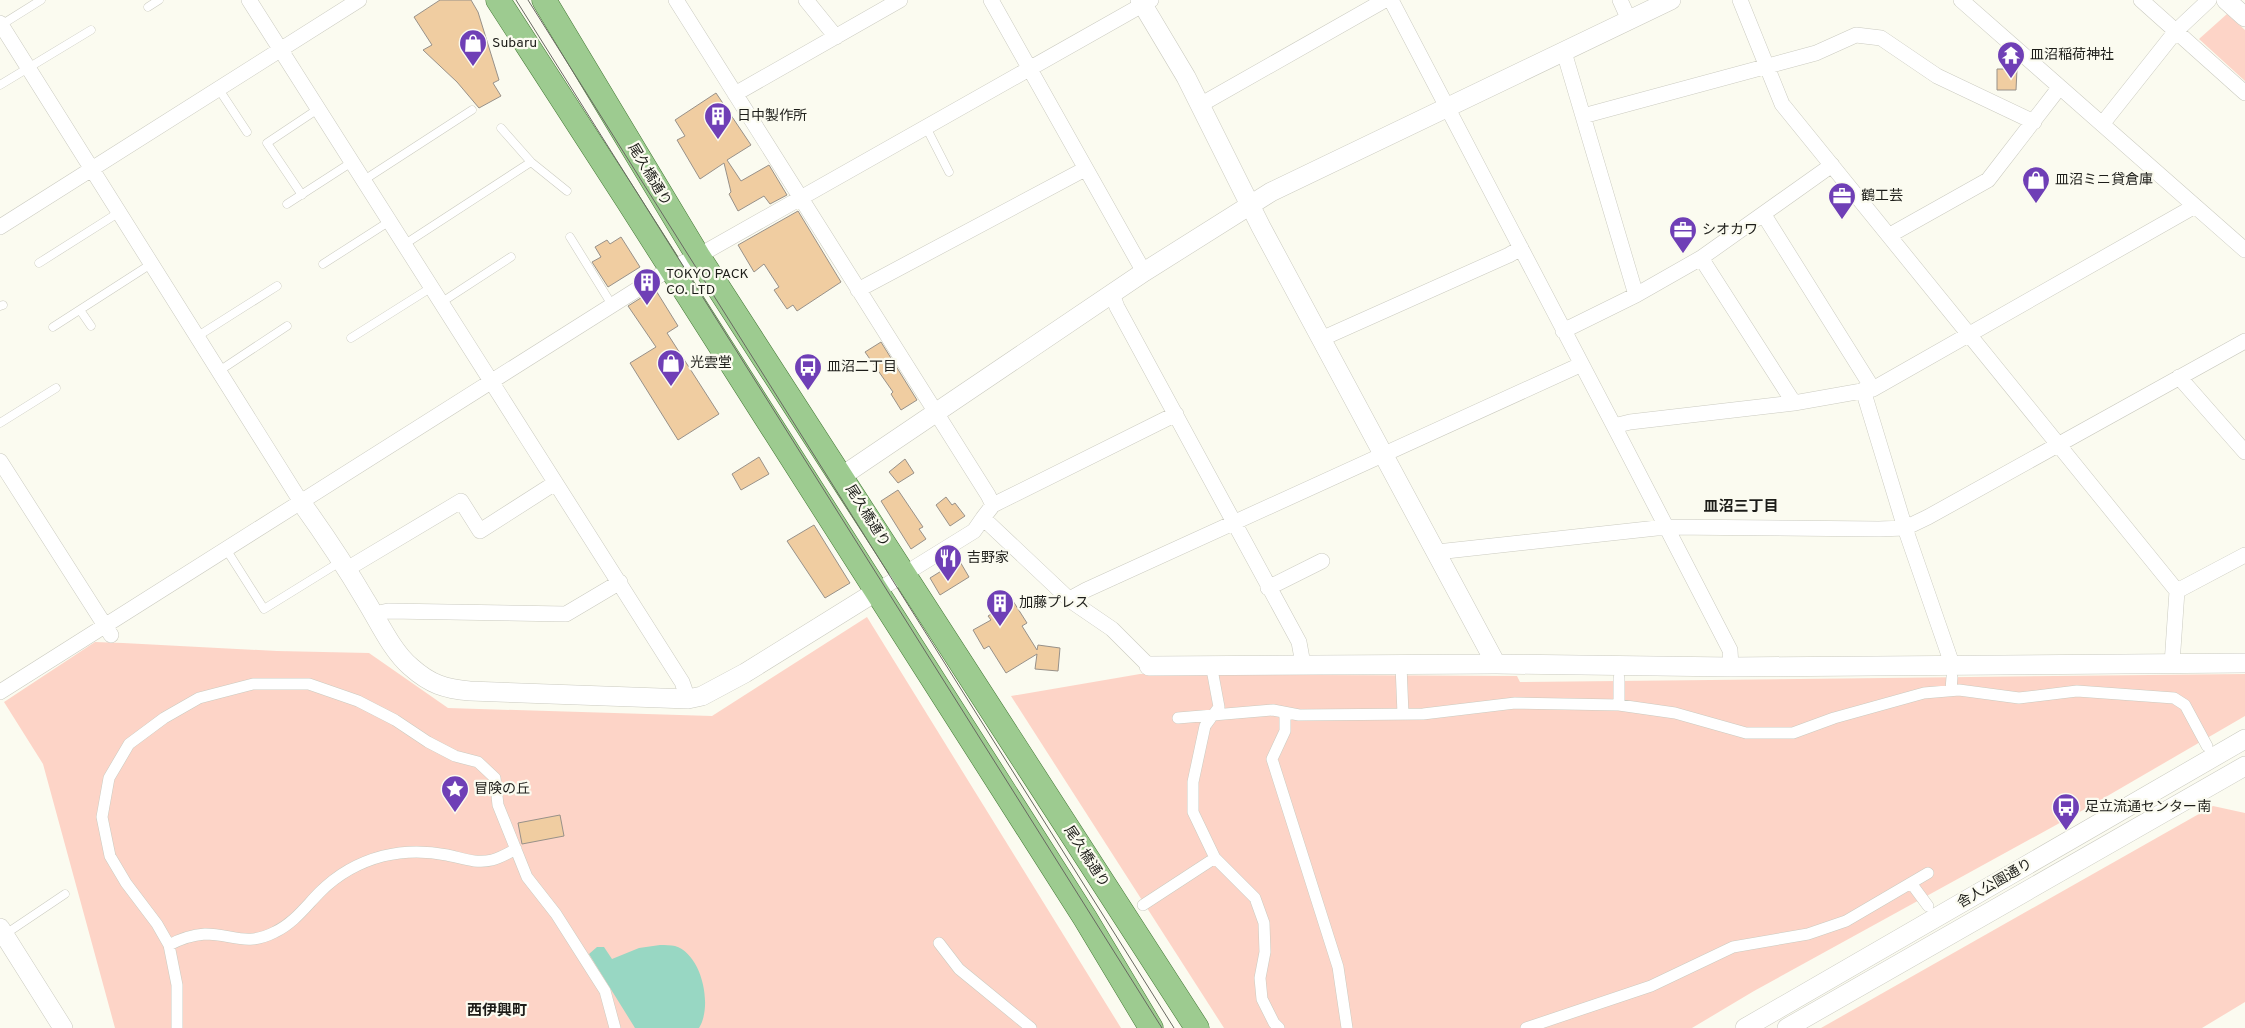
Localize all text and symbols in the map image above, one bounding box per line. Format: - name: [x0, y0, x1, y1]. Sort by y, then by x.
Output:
- shop icon: Subaru: [458, 28, 488, 67]
- place label: Subaru: [492, 35, 537, 52]
- temple icon: 皿沼稲荷神社: [1996, 40, 2026, 79]
- place label: 皿沼稲荷神社: [2030, 47, 2114, 64]
- building icon: 日中製作所: [703, 101, 733, 140]
- place label: 日中製作所: [737, 108, 807, 125]
- street label: 尾久橋通り: [624, 141, 674, 209]
- shop icon: 皿沼ミニ貸倉庫: [2021, 165, 2051, 204]
- place label: 皿沼ミニ貸倉庫: [2055, 172, 2153, 189]
- office icon: 鶴工芸: [1827, 181, 1857, 220]
- place label: 鶴工芸: [1861, 188, 1903, 205]
- office icon: シオカワ: [1668, 215, 1698, 254]
- place label: シオカワ: [1702, 222, 1758, 239]
- place label: TOKYO PACK CO. LTD: [666, 266, 749, 299]
- building icon: TOKYO PACK CO. LTD: [632, 267, 662, 306]
- shop icon: 光雲堂: [656, 348, 686, 387]
- bus stop icon: 皿沼二丁目: [793, 352, 823, 391]
- place label: 光雲堂: [690, 355, 732, 372]
- place label: 皿沼二丁目: [827, 359, 897, 376]
- street label: 尾久橋通り: [841, 482, 893, 550]
- district label: 皿沼三丁目: [1703, 498, 1779, 517]
- restaurant icon: 吉野家: [933, 543, 963, 582]
- place label: 吉野家: [967, 550, 1009, 567]
- building icon: 加藤プレス: [985, 588, 1015, 627]
- place label: 加藤プレス: [1019, 595, 1089, 612]
- place icon: 冒険の丘: [440, 774, 470, 813]
- place label: 冒険の丘: [474, 781, 530, 798]
- bus stop icon: 足立流通センター南: [2051, 792, 2081, 831]
- place label: 足立流通センター南: [2085, 799, 2211, 816]
- street label: 尾久橋通り: [1060, 823, 1112, 891]
- street label: 舎人公園通り: [1954, 856, 2036, 912]
- district label: 西伊興町: [467, 1002, 527, 1021]

